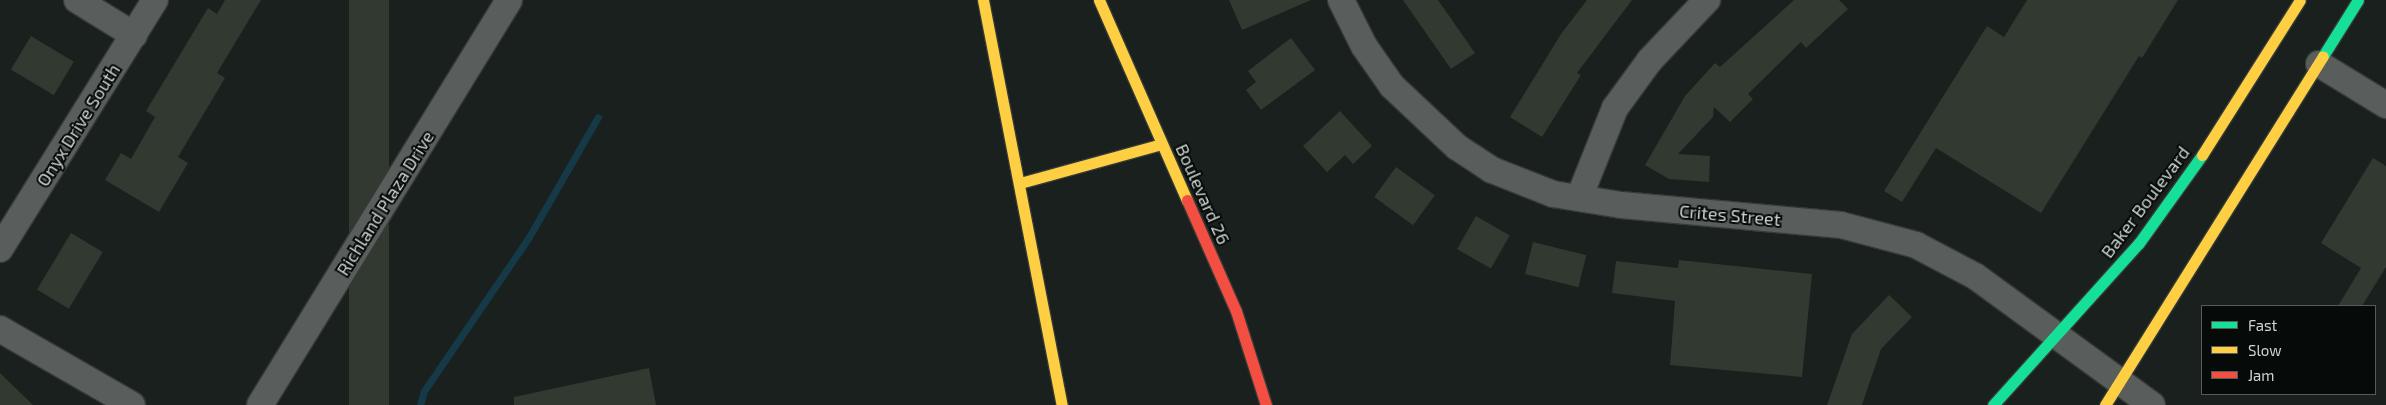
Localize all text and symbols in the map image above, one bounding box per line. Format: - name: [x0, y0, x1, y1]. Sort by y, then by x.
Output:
- street label: Onyx Drive South: [32, 60, 124, 190]
- street label: Richland Plaza Drive: [332, 127, 438, 279]
- street label: Boulevard 26: [1171, 140, 1235, 248]
- street label: Baker Boulevard: [2096, 142, 2194, 262]
- street label: Crites Street: [1678, 200, 1782, 230]
- legend: [2201, 305, 2376, 395]
- text: Fast: [2248, 316, 2277, 334]
- text: Slow: [2248, 341, 2282, 359]
- text: Jam: [2248, 366, 2274, 384]

